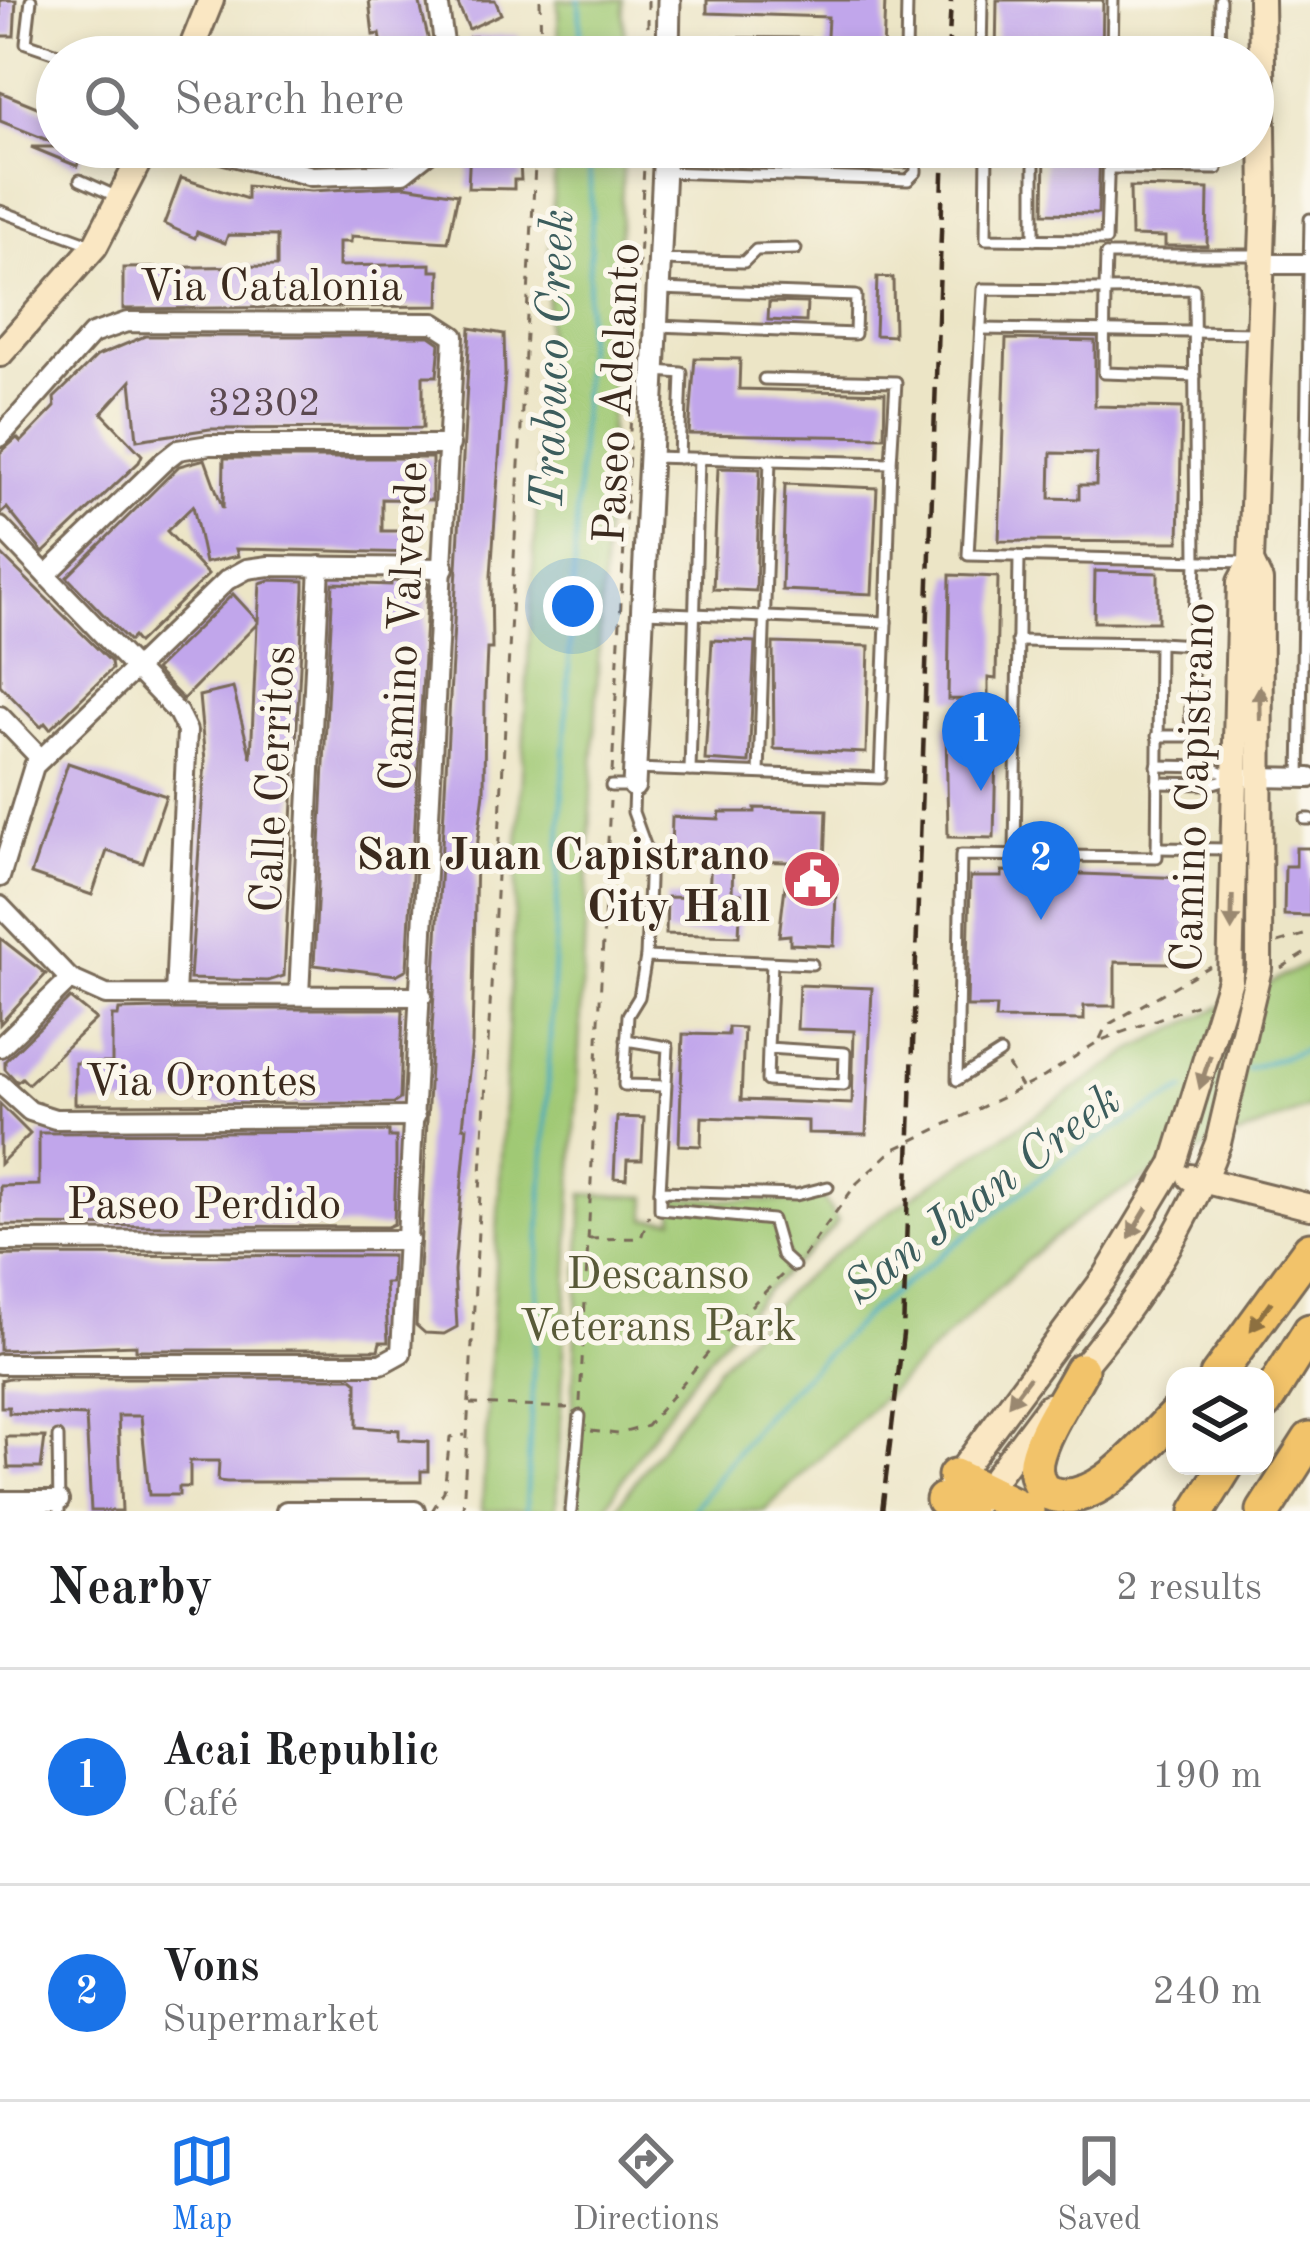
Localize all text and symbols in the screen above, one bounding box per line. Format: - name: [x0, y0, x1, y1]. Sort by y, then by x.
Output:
- search box: [36, 36, 1274, 168]
- icon: search: [78, 69, 144, 135]
- text: Search here: [174, 79, 404, 124]
- water label: Trabuco Creek: [525, 209, 583, 512]
- street label: Paseo Adelanto: [589, 242, 650, 545]
- street label: Via Catalonia: [139, 266, 403, 311]
- house number: 32302: [207, 385, 321, 424]
- street label: Camino Valverde: [375, 460, 438, 792]
- your location: [543, 576, 603, 636]
- street label: Camino Capistrano: [1167, 602, 1224, 973]
- street label: Calle Cerritos: [246, 644, 305, 914]
- one-way arrow: [1250, 683, 1270, 721]
- pin: 1: [942, 692, 1020, 791]
- pin: 2: [1002, 821, 1080, 920]
- place label: San Juan Capistrano City Hall: [356, 835, 770, 932]
- public building icon: San Juan Capistrano City Hall: [781, 848, 843, 910]
- one-way arrow: [1223, 895, 1242, 933]
- one-way arrow: [1194, 1055, 1213, 1091]
- street label: Via Orontes: [85, 1061, 317, 1106]
- water label: San Juan Creek: [836, 1076, 1130, 1314]
- street label: Paseo Perdido: [67, 1184, 341, 1229]
- one-way arrow: [1128, 1206, 1149, 1240]
- park label: Descanso Veterans Park: [519, 1254, 797, 1351]
- one-way arrow: [1250, 1300, 1274, 1332]
- map controls: [1166, 1367, 1274, 1475]
- button: layers: [1166, 1367, 1274, 1475]
- one-way arrow: [1007, 1375, 1031, 1407]
- text: Nearby: [48, 1564, 213, 1615]
- text: 2 results: [1116, 1569, 1262, 1608]
- text: Acai Republic: [162, 1730, 439, 1775]
- text: 1: [76, 1757, 98, 1796]
- text: 190 m: [1152, 1757, 1262, 1796]
- text: Café: [162, 1785, 238, 1824]
- text: Vons: [162, 1946, 259, 1991]
- text: 2: [76, 1973, 98, 2012]
- text: 240 m: [1152, 1973, 1262, 2012]
- text: Supermarket: [162, 2001, 379, 2040]
- tab: Map: [169, 2128, 235, 2241]
- tab: Directions: [573, 2128, 719, 2241]
- tab: Saved: [1057, 2128, 1141, 2241]

